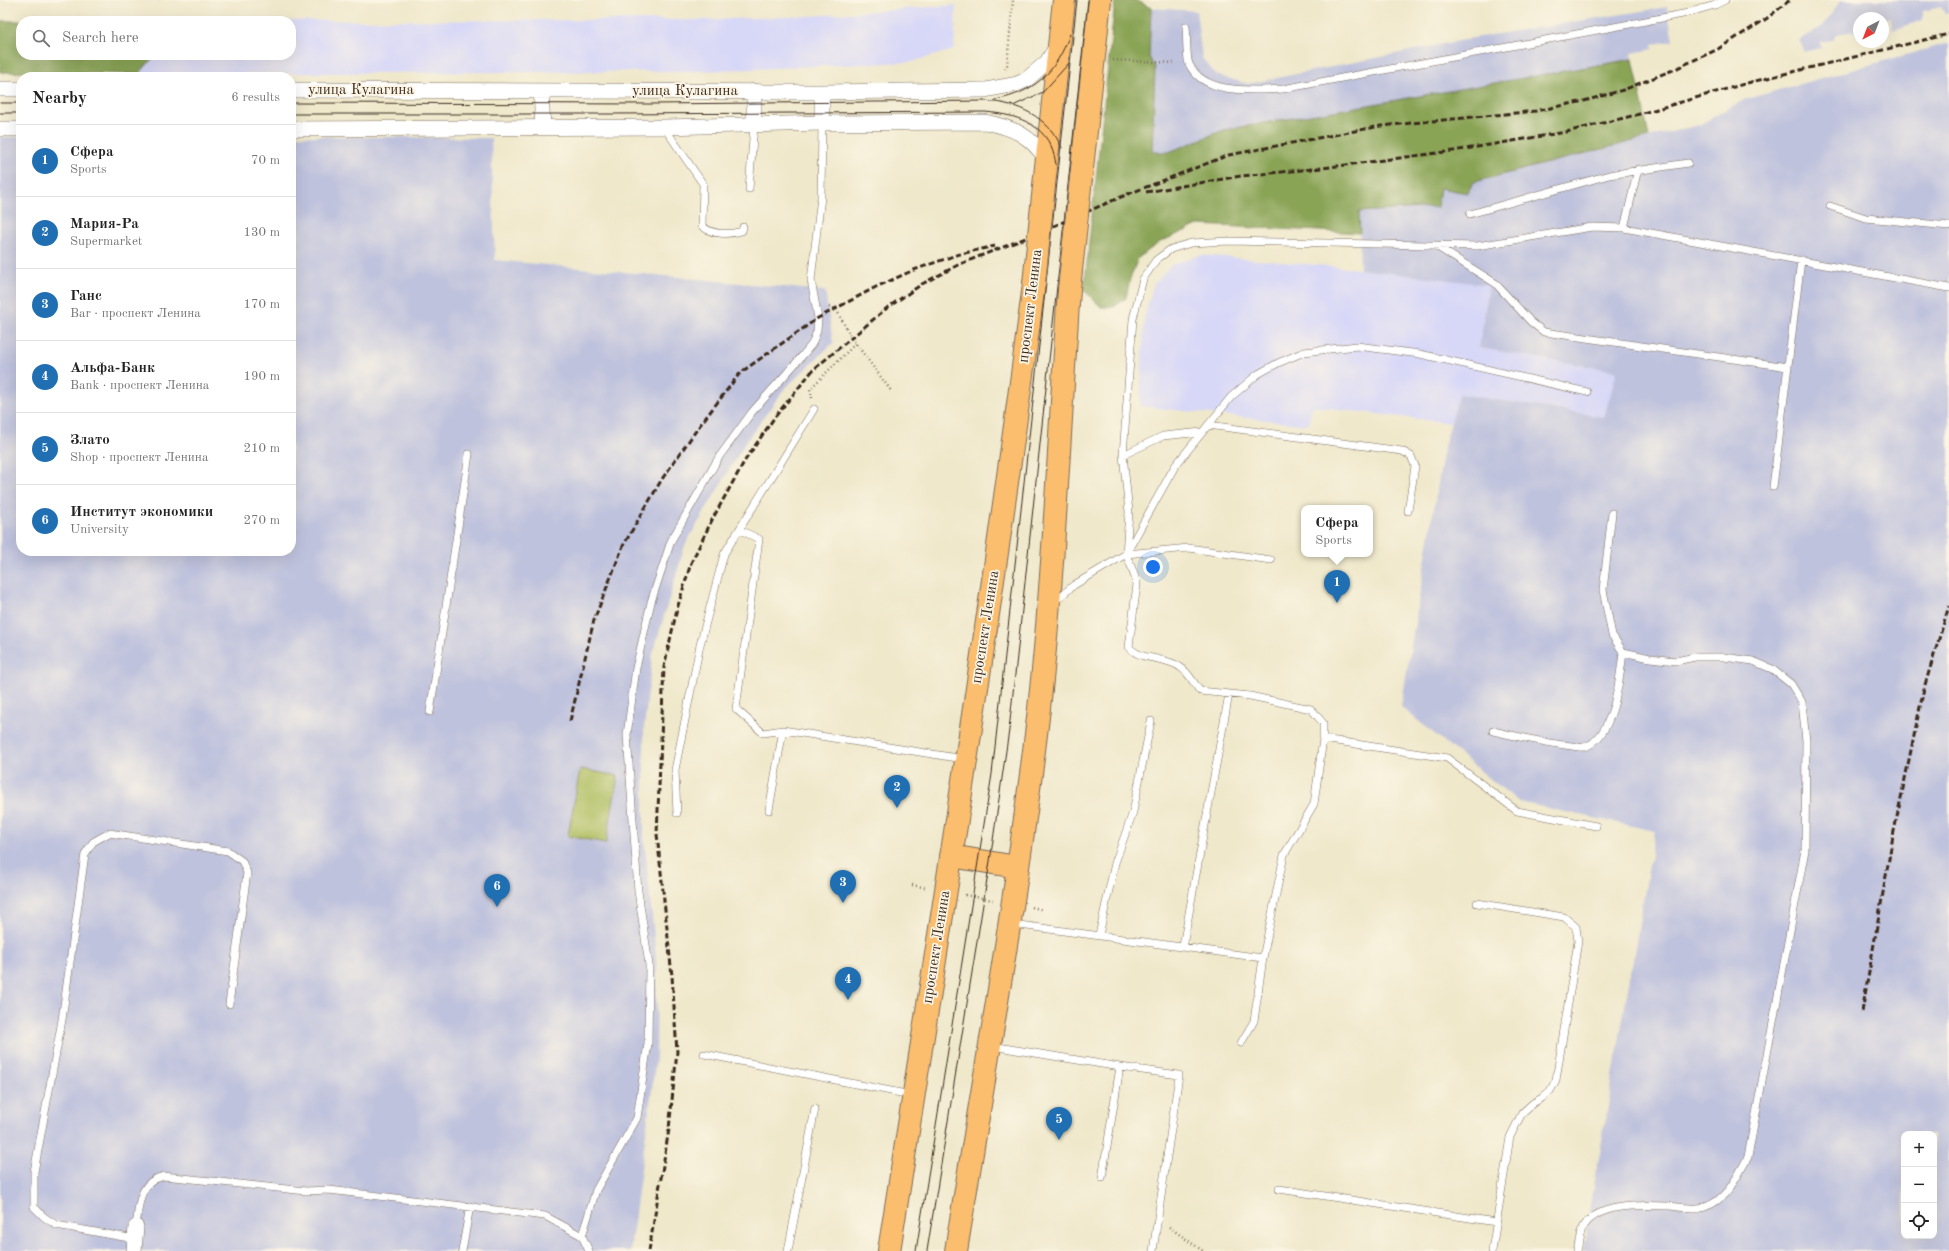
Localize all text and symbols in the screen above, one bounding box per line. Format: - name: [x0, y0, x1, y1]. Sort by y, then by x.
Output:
- north arrow: [1853, 12, 1889, 48]
- search box: [16, 16, 296, 60]
- icon: search: [30, 27, 52, 49]
- text: Search here: [62, 31, 139, 46]
- street label: улица Кулагина: [308, 83, 414, 98]
- street label: улица Кулагина: [632, 84, 738, 99]
- text: Nearby: [32, 90, 87, 107]
- text: 6 results: [231, 91, 280, 104]
- text: Сфера: [70, 145, 114, 160]
- text: 1: [41, 154, 49, 167]
- text: 70 m: [251, 154, 280, 167]
- text: Sports: [70, 163, 107, 176]
- text: Мария-Ра: [70, 217, 139, 232]
- text: 2: [41, 226, 49, 239]
- text: 130 m: [243, 226, 280, 239]
- text: Supermarket: [70, 235, 142, 248]
- street label: проспект Ленина: [1017, 248, 1045, 364]
- text: Ганс: [70, 289, 102, 304]
- text: 3: [41, 298, 49, 311]
- text: 170 m: [243, 298, 280, 311]
- text: Bar · проспект Ленина: [70, 307, 201, 320]
- text: Альфа-Банк: [70, 361, 155, 376]
- text: 4: [41, 370, 49, 383]
- text: 190 m: [243, 370, 280, 383]
- text: Bank · проспект Ленина: [70, 379, 209, 392]
- text: Злато: [70, 433, 110, 448]
- text: 5: [41, 442, 49, 455]
- text: 210 m: [243, 442, 280, 455]
- text: Shop · проспект Ленина: [70, 451, 208, 464]
- text: Институт экономики: [70, 505, 213, 520]
- popup: [1301, 505, 1373, 557]
- text: 6: [41, 514, 49, 527]
- text: 270 m: [243, 514, 280, 527]
- text: Сфера: [1315, 516, 1359, 531]
- text: University: [70, 523, 129, 536]
- text: Sports: [1315, 534, 1352, 547]
- your location: [1143, 557, 1163, 577]
- street label: проспект Ленина: [970, 569, 1002, 685]
- pin: 1: [1324, 570, 1350, 603]
- pin: 2: [884, 775, 910, 808]
- pin: 3: [830, 870, 856, 903]
- pin: 6: [484, 874, 510, 907]
- street label: проспект Ленина: [921, 889, 953, 1005]
- pin: 4: [835, 967, 861, 1000]
- pin: 5: [1046, 1107, 1072, 1140]
- map controls: [1901, 1131, 1937, 1239]
- button: +: [1901, 1131, 1937, 1167]
- button: −: [1901, 1167, 1937, 1203]
- button: locate: [1901, 1203, 1937, 1239]

